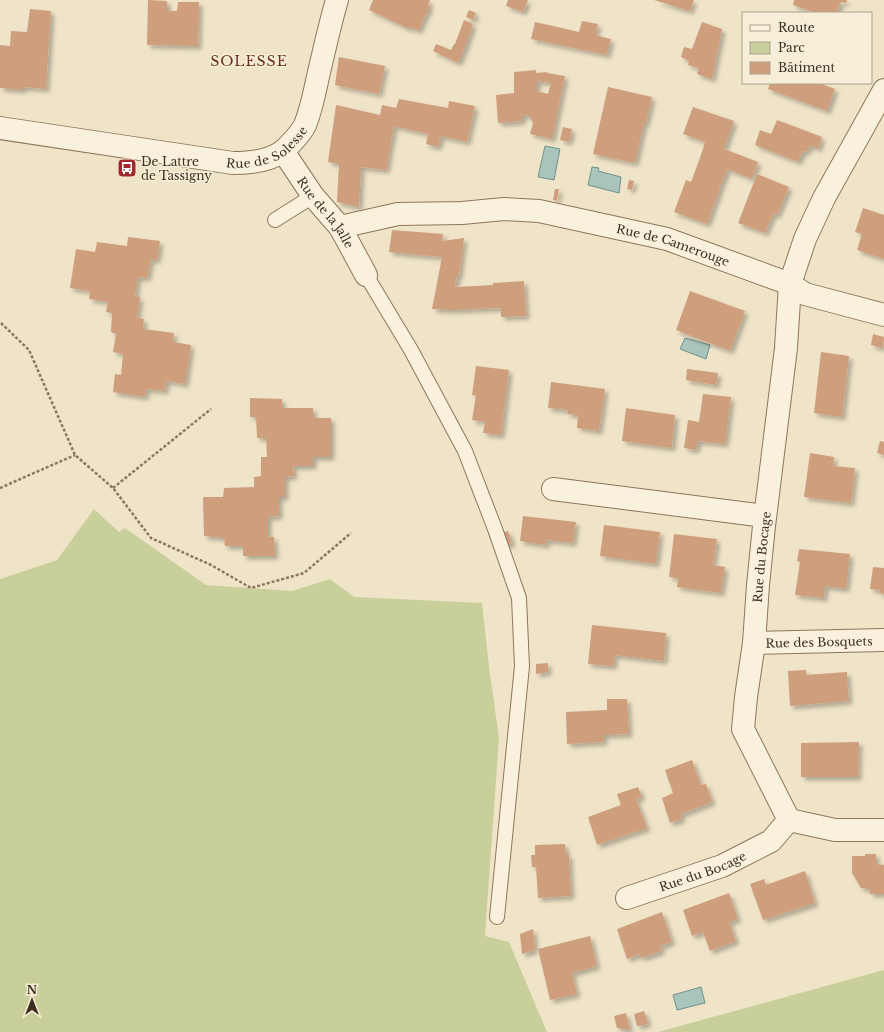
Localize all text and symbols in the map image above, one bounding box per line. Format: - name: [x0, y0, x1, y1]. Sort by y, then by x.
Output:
- legend: [742, 12, 872, 84]
- text: Route: [778, 20, 815, 35]
- text: Parc: [778, 40, 805, 55]
- district label: SOLESSE: [210, 52, 288, 70]
- text: Bâtiment: [778, 60, 836, 75]
- street label: Rue de Solesse: [225, 123, 310, 171]
- place label: De Lattre de Tassigny: [141, 154, 212, 183]
- bus stop icon: De Lattre de Tassigny: [116, 157, 138, 179]
- street label: Rue de la Jalle: [295, 174, 357, 251]
- street label: Rue de Camerouge: [615, 221, 732, 269]
- street label: Rue du Bocage: [749, 510, 773, 603]
- street label: Rue des Bosquets: [765, 633, 873, 650]
- street label: Rue du Bocage: [657, 848, 748, 894]
- north arrow: [12, 980, 52, 1020]
- text: N: [27, 983, 38, 997]

